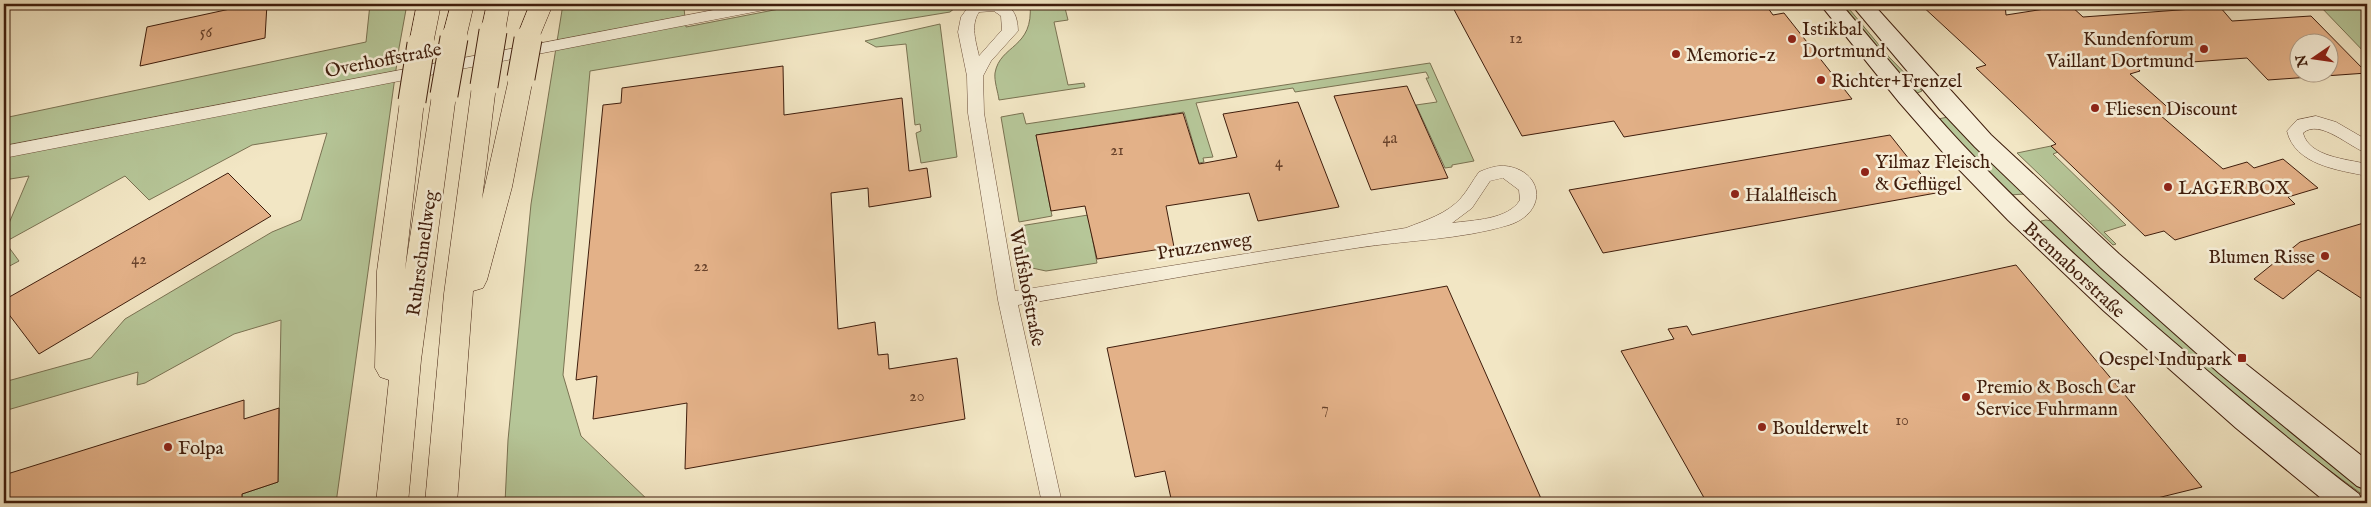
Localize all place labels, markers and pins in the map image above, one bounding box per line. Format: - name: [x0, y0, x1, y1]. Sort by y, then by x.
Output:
- place label: Istikbal Dortmund: [1802, 18, 1886, 64]
- place label: Kundenforum Vaillant Dortmund: [2046, 28, 2195, 74]
- marker: Istikbal Dortmund: [1786, 33, 1798, 45]
- marker: Kundenforum Vaillant Dortmund: [2198, 43, 2210, 55]
- place label: Memorie-z: [1686, 44, 1776, 68]
- marker: Memorie-z: [1670, 48, 1682, 60]
- place label: Richter+Frenzel: [1831, 70, 1963, 94]
- marker: Richter+Frenzel: [1815, 74, 1827, 86]
- place label: Fliesen Discount: [2105, 98, 2238, 122]
- marker: Fliesen Discount: [2089, 102, 2101, 114]
- place label: Yilmaz Fleisch & Geflügel: [1875, 151, 1990, 197]
- marker: Yilmaz Fleisch & Geflügel: [1859, 166, 1871, 178]
- place label: LAGERBOX: [2178, 177, 2291, 201]
- marker: LAGERBOX: [2162, 181, 2174, 193]
- place label: Halalfleisch: [1745, 184, 1837, 208]
- marker: Halalfleisch: [1729, 188, 1741, 200]
- place label: Blumen Risse: [2208, 246, 2315, 270]
- marker: Blumen Risse: [2319, 250, 2331, 262]
- place label: Oespel Indupark: [2099, 348, 2233, 372]
- marker: Oespel Indupark: [2236, 352, 2248, 364]
- place label: Premio & Bosch Car Service Fuhrmann: [1976, 376, 2136, 422]
- marker: Premio & Bosch Car Service Fuhrmann: [1960, 391, 1972, 403]
- place label: Boulderwelt: [1772, 417, 1869, 441]
- marker: Boulderwelt: [1756, 421, 1768, 433]
- place label: Folpa: [178, 437, 225, 461]
- marker: Folpa: [162, 441, 174, 453]

